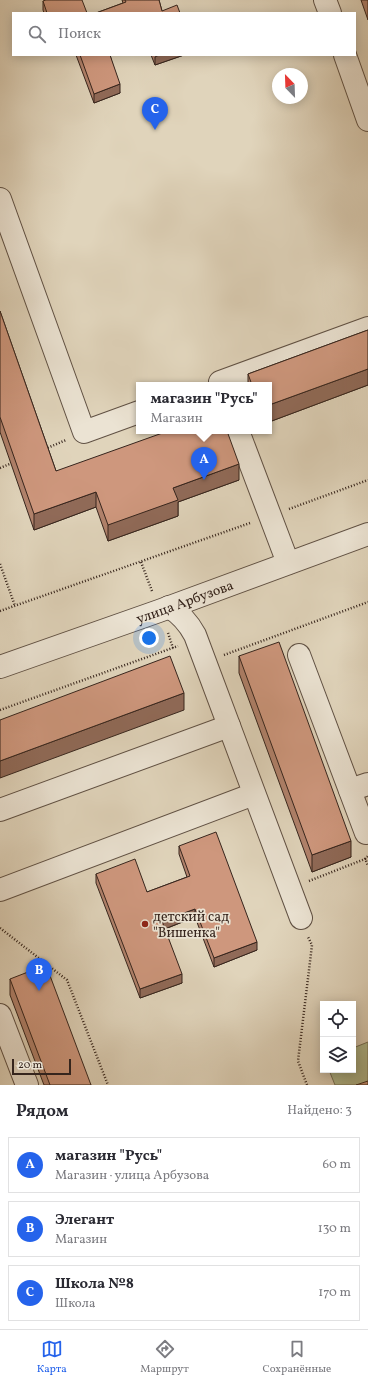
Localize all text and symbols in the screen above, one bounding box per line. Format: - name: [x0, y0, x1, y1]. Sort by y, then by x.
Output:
- search box: [12, 12, 356, 56]
- icon: search: [26, 23, 48, 45]
- text: Поиск: [58, 24, 101, 45]
- north arrow: [272, 68, 308, 104]
- pin: C: [142, 97, 168, 130]
- popup: [136, 382, 272, 434]
- text: магазин "Русь": [150, 389, 258, 410]
- text: Магазин: [150, 410, 203, 428]
- pin: A: [191, 447, 217, 480]
- street label: улица Арбузова: [134, 576, 236, 629]
- your location: [139, 628, 159, 648]
- place label: детский сад "Вишенка": [153, 908, 229, 943]
- marker: детский сад "Вишенка": [140, 919, 150, 929]
- pin: B: [26, 958, 52, 991]
- map controls: [320, 1001, 356, 1073]
- button: locate: [320, 1001, 356, 1037]
- button: layers: [320, 1037, 356, 1073]
- scale bar: [12, 1057, 71, 1076]
- text: 20 m: [18, 1058, 42, 1073]
- text: Рядом: [16, 1100, 69, 1123]
- text: Найдено: 3: [287, 1102, 352, 1120]
- text: магазин "Русь": [55, 1146, 162, 1167]
- text: A: [25, 1156, 35, 1174]
- text: 60 m: [323, 1156, 351, 1174]
- text: Магазин · улица Арбузова: [55, 1167, 209, 1185]
- text: Элегант: [55, 1210, 114, 1231]
- text: B: [26, 1220, 34, 1238]
- text: 130 m: [318, 1220, 351, 1238]
- text: Магазин: [55, 1231, 107, 1249]
- text: Школа №8: [55, 1274, 134, 1295]
- text: C: [26, 1284, 34, 1302]
- text: 170 m: [318, 1284, 351, 1302]
- text: Школа: [55, 1295, 95, 1313]
- tab: Карта: [37, 1338, 67, 1377]
- tab: Маршрут: [140, 1338, 189, 1377]
- tab: Сохранённые: [263, 1338, 331, 1377]

